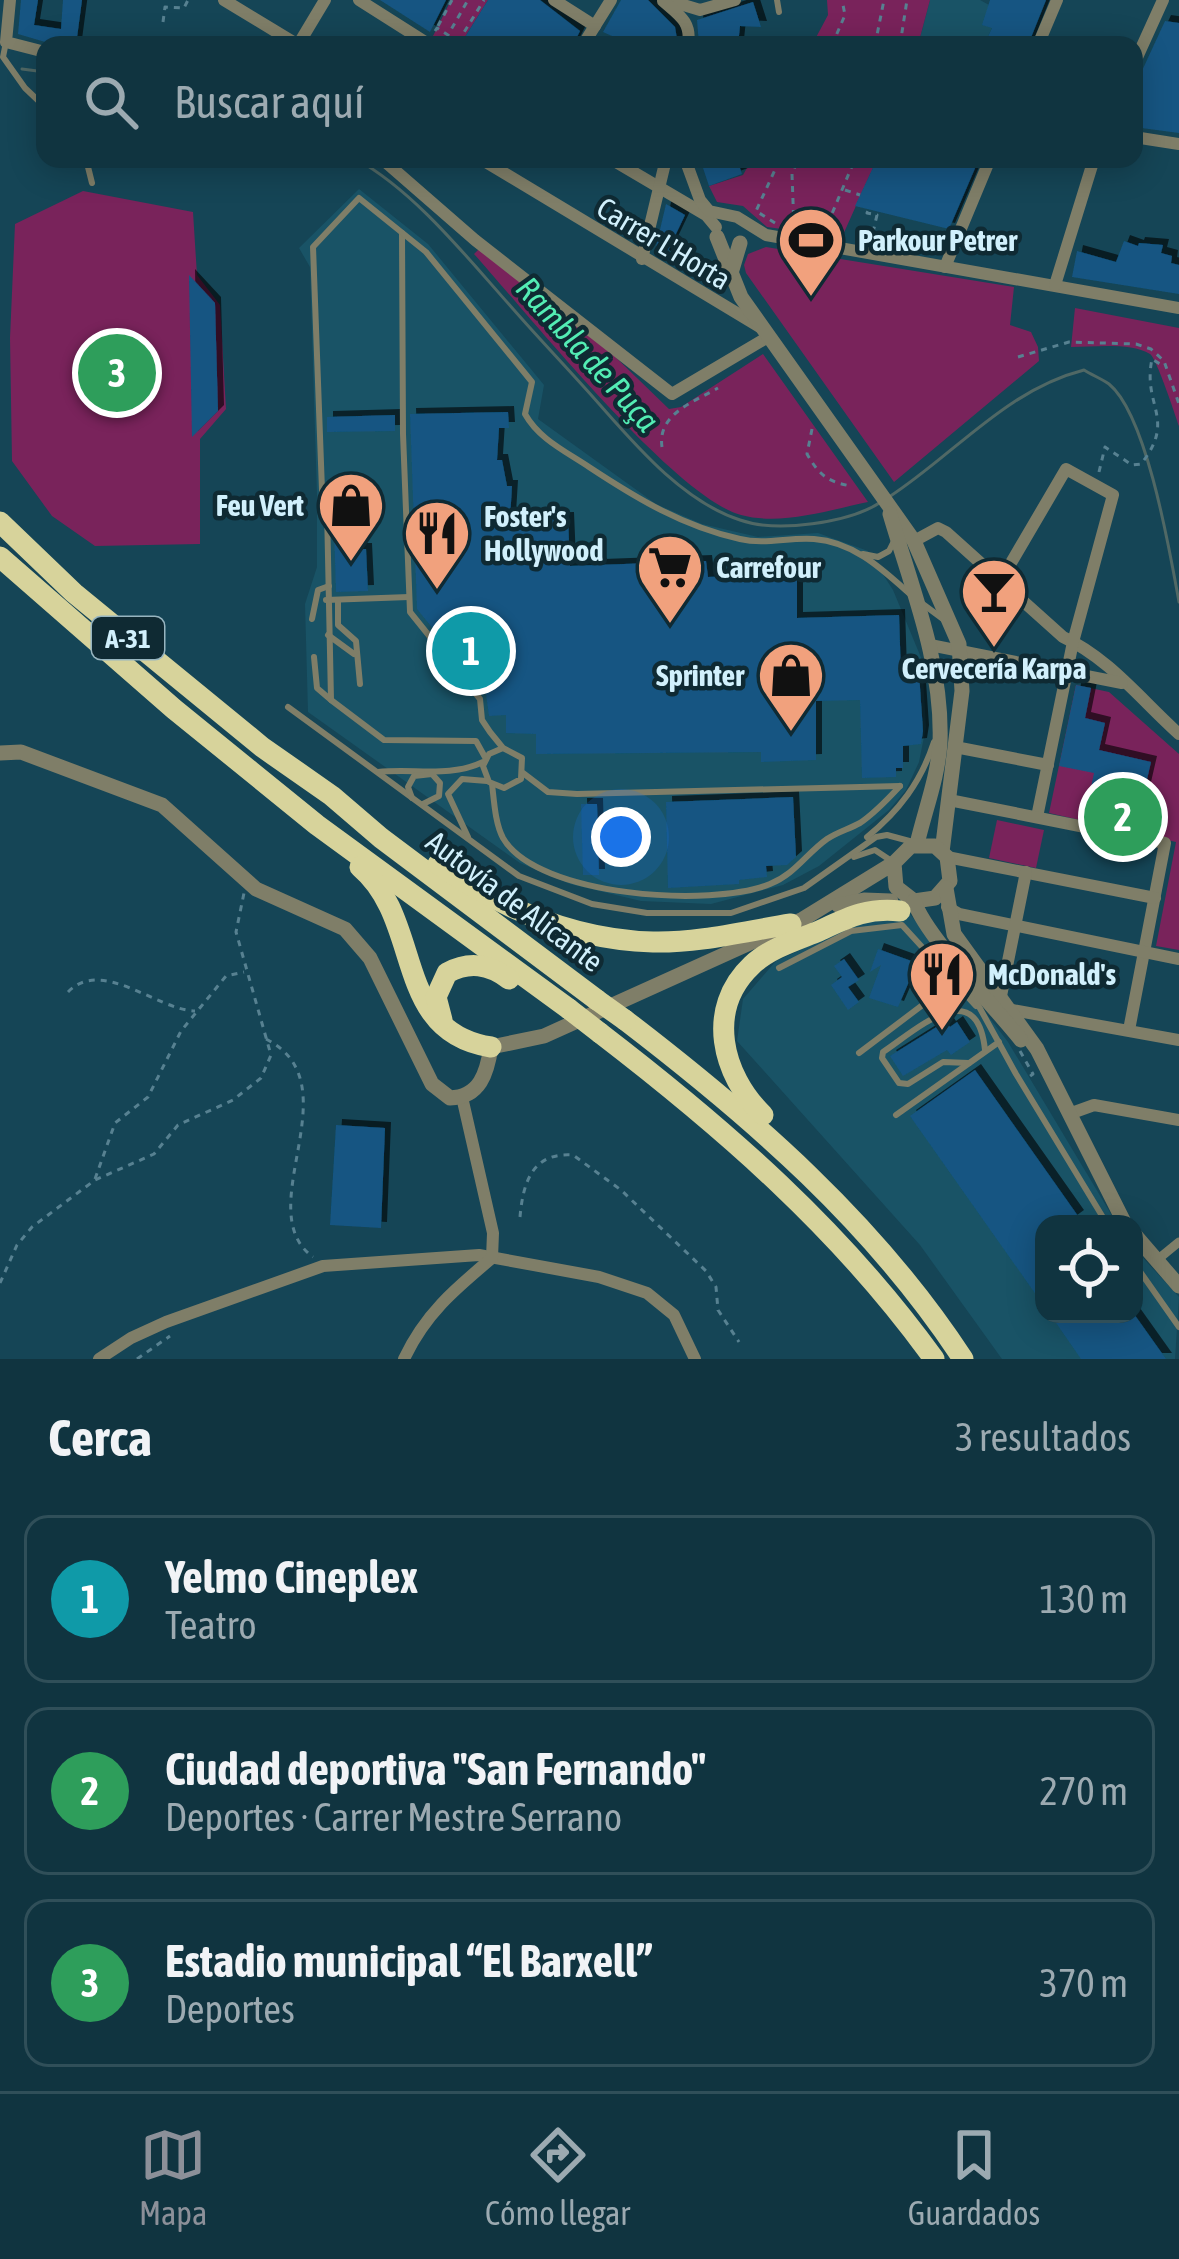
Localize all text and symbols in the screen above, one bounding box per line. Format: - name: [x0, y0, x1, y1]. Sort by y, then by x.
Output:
- search box: [36, 36, 1143, 168]
- icon: search: [78, 69, 144, 135]
- text: Buscar aquí: [174, 76, 364, 128]
- street label: Carrer L'Horta: [591, 190, 737, 296]
- sports icon: Parkour Petrer: [776, 205, 846, 299]
- place label: Parkour Petrer: [858, 223, 1018, 257]
- water label: Rambla de Puça: [509, 269, 667, 439]
- pin: 3: [78, 328, 156, 418]
- shop icon: Feu Vert: [316, 470, 386, 564]
- place label: Feu Vert: [216, 488, 304, 522]
- restaurant icon: Foster's Hollywood: [402, 498, 472, 592]
- place label: Foster's Hollywood: [484, 499, 604, 567]
- supermarket icon: Carrefour: [635, 532, 705, 626]
- place label: Carrefour: [716, 550, 822, 584]
- bar icon: Cervecería Karpa: [959, 556, 1029, 650]
- pin: 1: [432, 606, 510, 696]
- road number: A-31: [92, 617, 164, 659]
- shop icon: Sprinter: [756, 640, 826, 734]
- place label: Cervecería Karpa: [901, 651, 1087, 685]
- place label: Sprinter: [656, 658, 745, 692]
- pin: 2: [1084, 772, 1162, 862]
- your location: [591, 807, 651, 867]
- street label: Autovía de Alicante: [420, 824, 610, 978]
- restaurant icon: McDonald's: [907, 939, 977, 1033]
- place label: McDonald's: [988, 957, 1116, 991]
- map controls: [1035, 1215, 1143, 1323]
- button: locate: [1035, 1215, 1143, 1323]
- text: Cerca: [48, 1408, 152, 1467]
- text: 3 resultados: [955, 1415, 1131, 1459]
- text: Yelmo Cineplex: [165, 1551, 418, 1603]
- text: 1: [81, 1577, 99, 1621]
- text: 130 m: [1040, 1577, 1128, 1621]
- text: Teatro: [165, 1603, 257, 1647]
- text: Ciudad deportiva "San Fernando": [165, 1743, 706, 1795]
- text: 2: [81, 1769, 99, 1813]
- text: 270 m: [1040, 1769, 1128, 1813]
- text: Deportes · Carrer Mestre Serrano: [165, 1795, 622, 1839]
- text: Estadio municipal “El Barxell”: [165, 1935, 652, 1987]
- text: 3: [81, 1961, 99, 2005]
- text: 370 m: [1040, 1961, 1128, 2005]
- text: Deportes: [165, 1987, 295, 2031]
- tab: Mapa: [139, 2122, 207, 2232]
- tab: Cómo llegar: [485, 2122, 630, 2232]
- tab: Guardados: [908, 2122, 1040, 2232]

